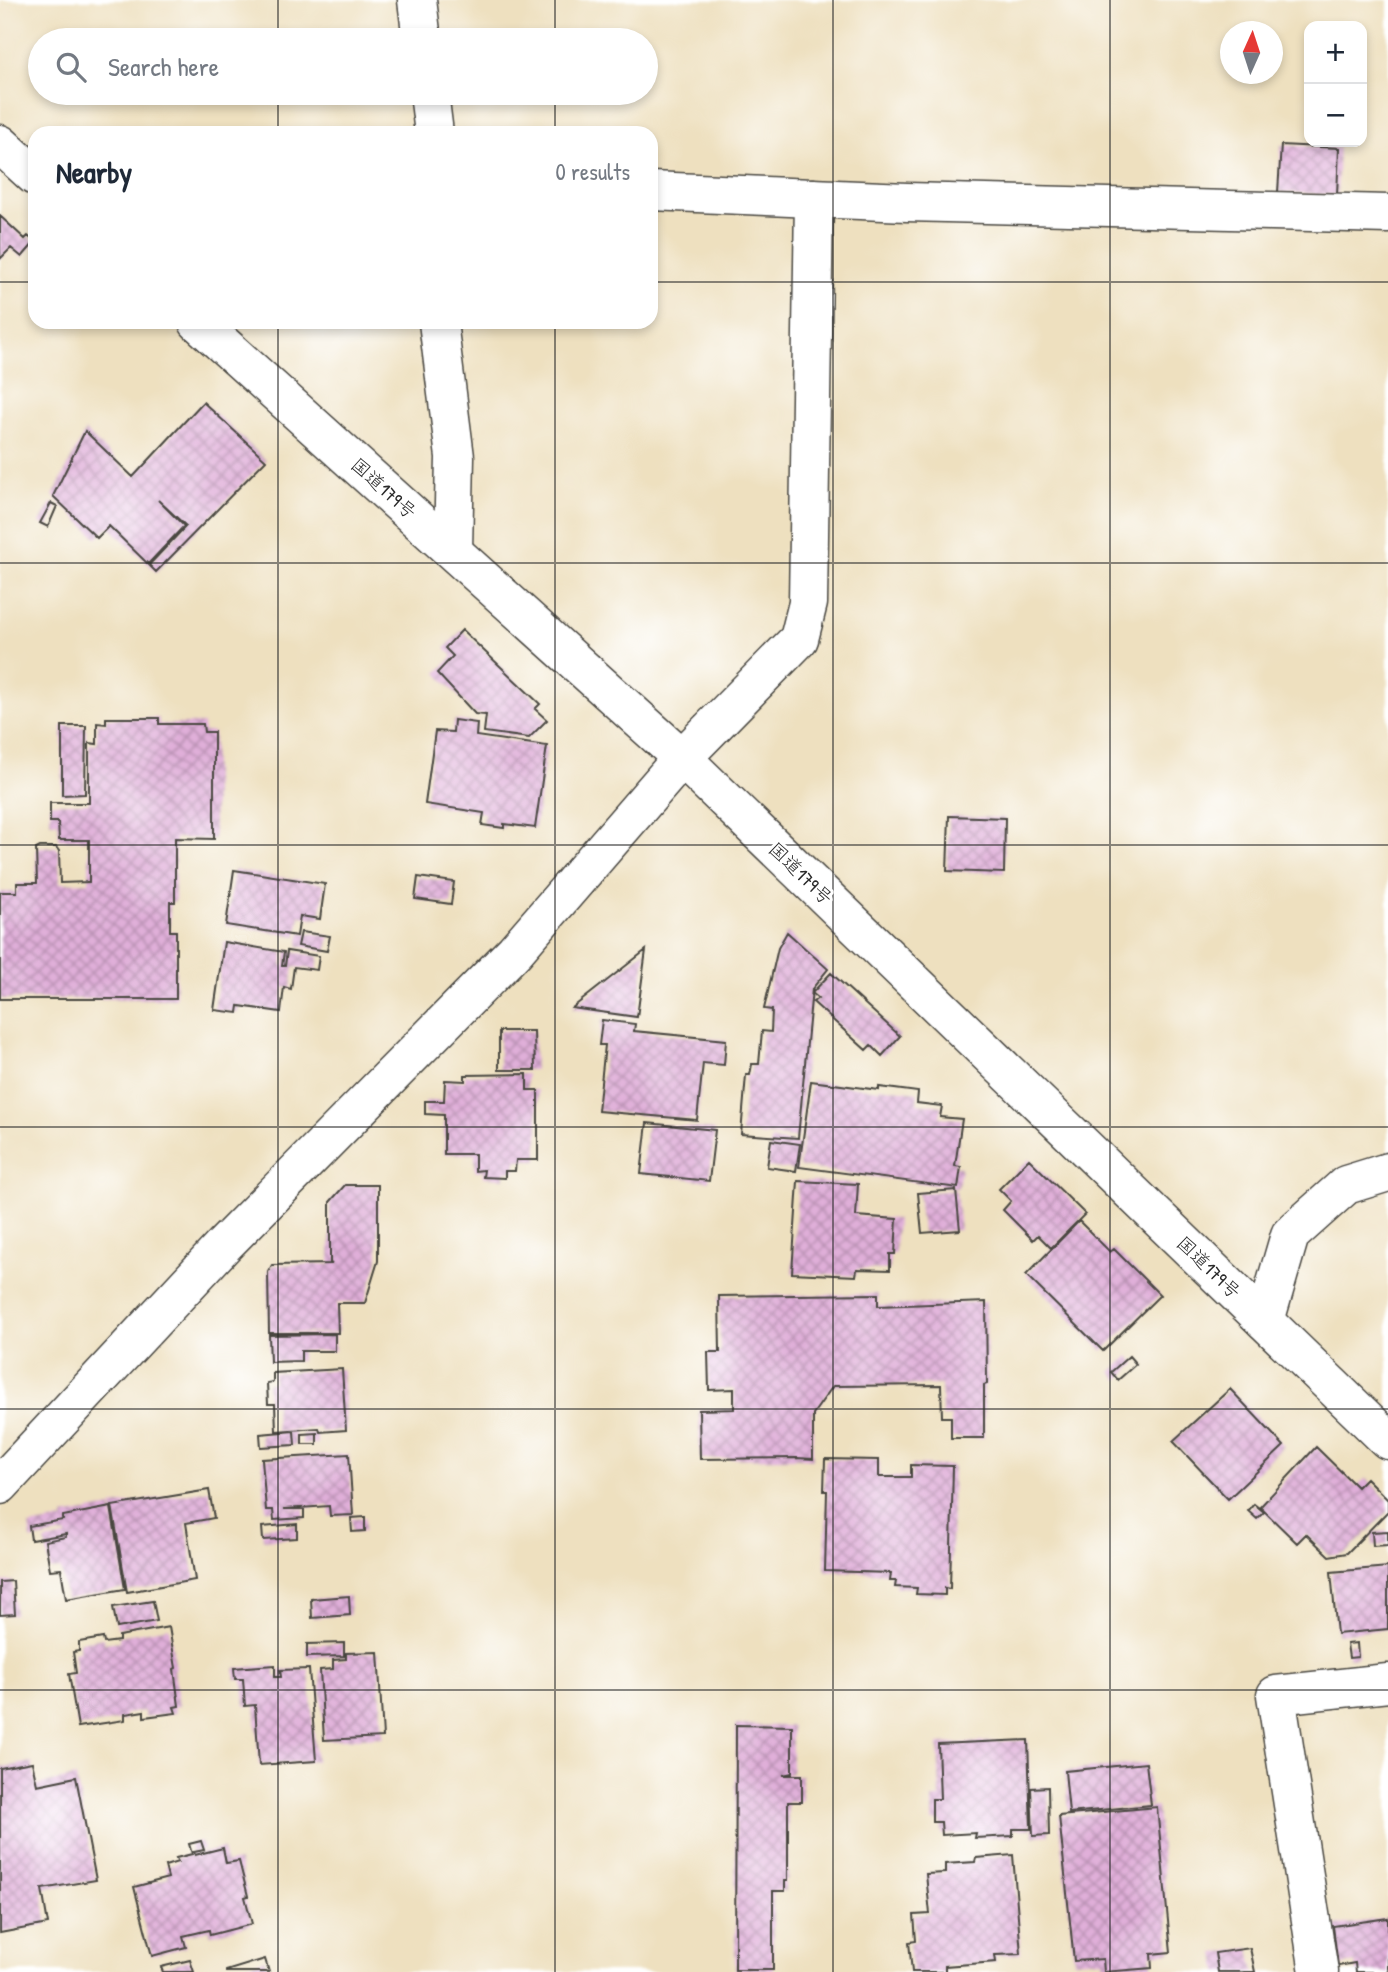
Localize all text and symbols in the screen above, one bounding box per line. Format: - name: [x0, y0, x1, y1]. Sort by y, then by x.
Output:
- north arrow: [1220, 21, 1283, 84]
- map controls: [1304, 21, 1367, 147]
- button: +: [1304, 21, 1367, 84]
- search box: [28, 28, 658, 105]
- icon: search: [52, 48, 90, 86]
- text: Search here: [108, 49, 219, 84]
- button: −: [1304, 84, 1367, 147]
- text: Nearby: [56, 152, 132, 192]
- text: 0 results: [555, 156, 630, 187]
- street label: 国道179号: [345, 451, 423, 525]
- street label: 国道179号: [763, 836, 839, 910]
- street label: 国道179号: [1171, 1230, 1247, 1304]

